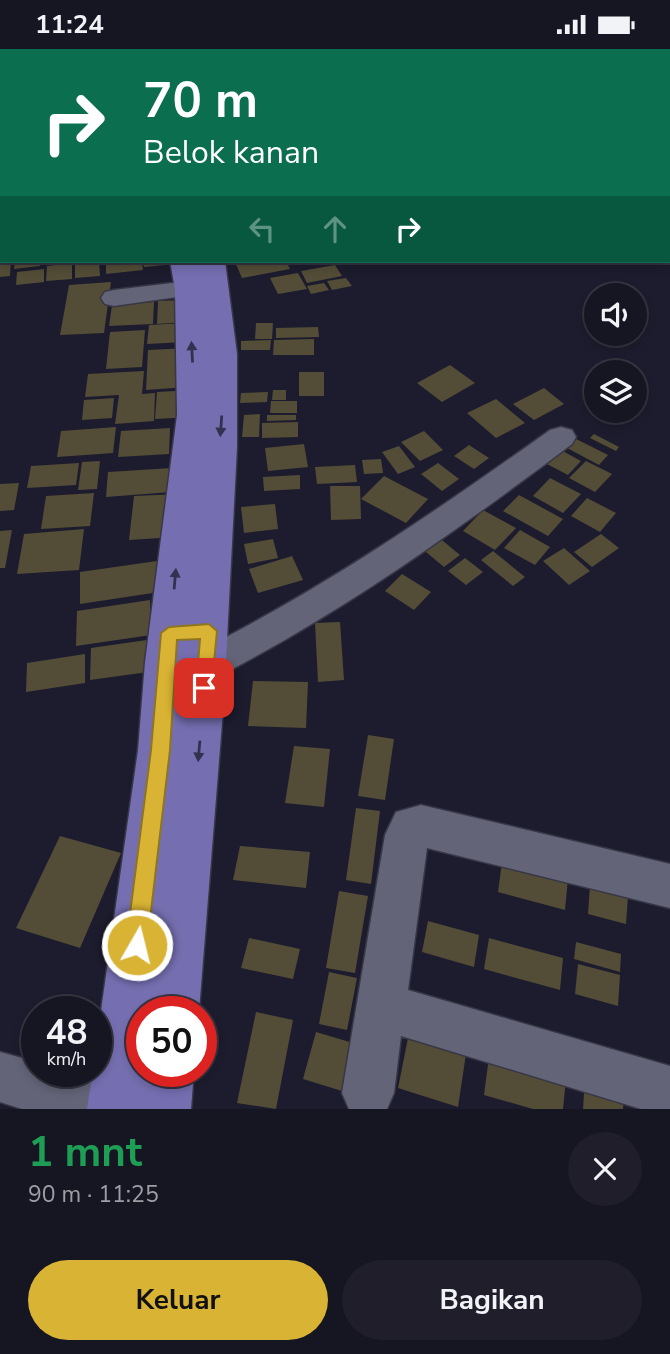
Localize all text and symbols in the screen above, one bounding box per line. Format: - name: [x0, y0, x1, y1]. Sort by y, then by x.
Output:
- text: 11:24: [35, 7, 104, 42]
- text: 70 m: [143, 67, 258, 134]
- icon: right: [28, 77, 119, 168]
- text: Belok kanan: [143, 131, 319, 174]
- icon: left: [243, 210, 281, 248]
- icon: ahead: [316, 210, 354, 248]
- icon: right: [389, 210, 427, 248]
- map controls: [584, 283, 647, 423]
- button: sound: [584, 283, 647, 346]
- one-way arrow: [186, 341, 197, 363]
- button: layers: [584, 360, 647, 423]
- one-way arrow: [215, 415, 226, 437]
- one-way arrow: [169, 567, 180, 589]
- pin: [174, 658, 234, 718]
- icon: arrive: [185, 669, 223, 707]
- one-way arrow: [193, 740, 204, 762]
- position arrow: [100, 908, 174, 982]
- speed limit sign: 50: [126, 996, 217, 1087]
- text: 48: [45, 1009, 88, 1056]
- text: km/h: [47, 1047, 86, 1071]
- text: 1 mnt: [28, 1124, 142, 1181]
- button: close: [568, 1132, 642, 1206]
- text: 90 m · 11:25: [28, 1179, 159, 1210]
- button: Keluar: [28, 1260, 328, 1340]
- button: Bagikan: [342, 1260, 642, 1340]

